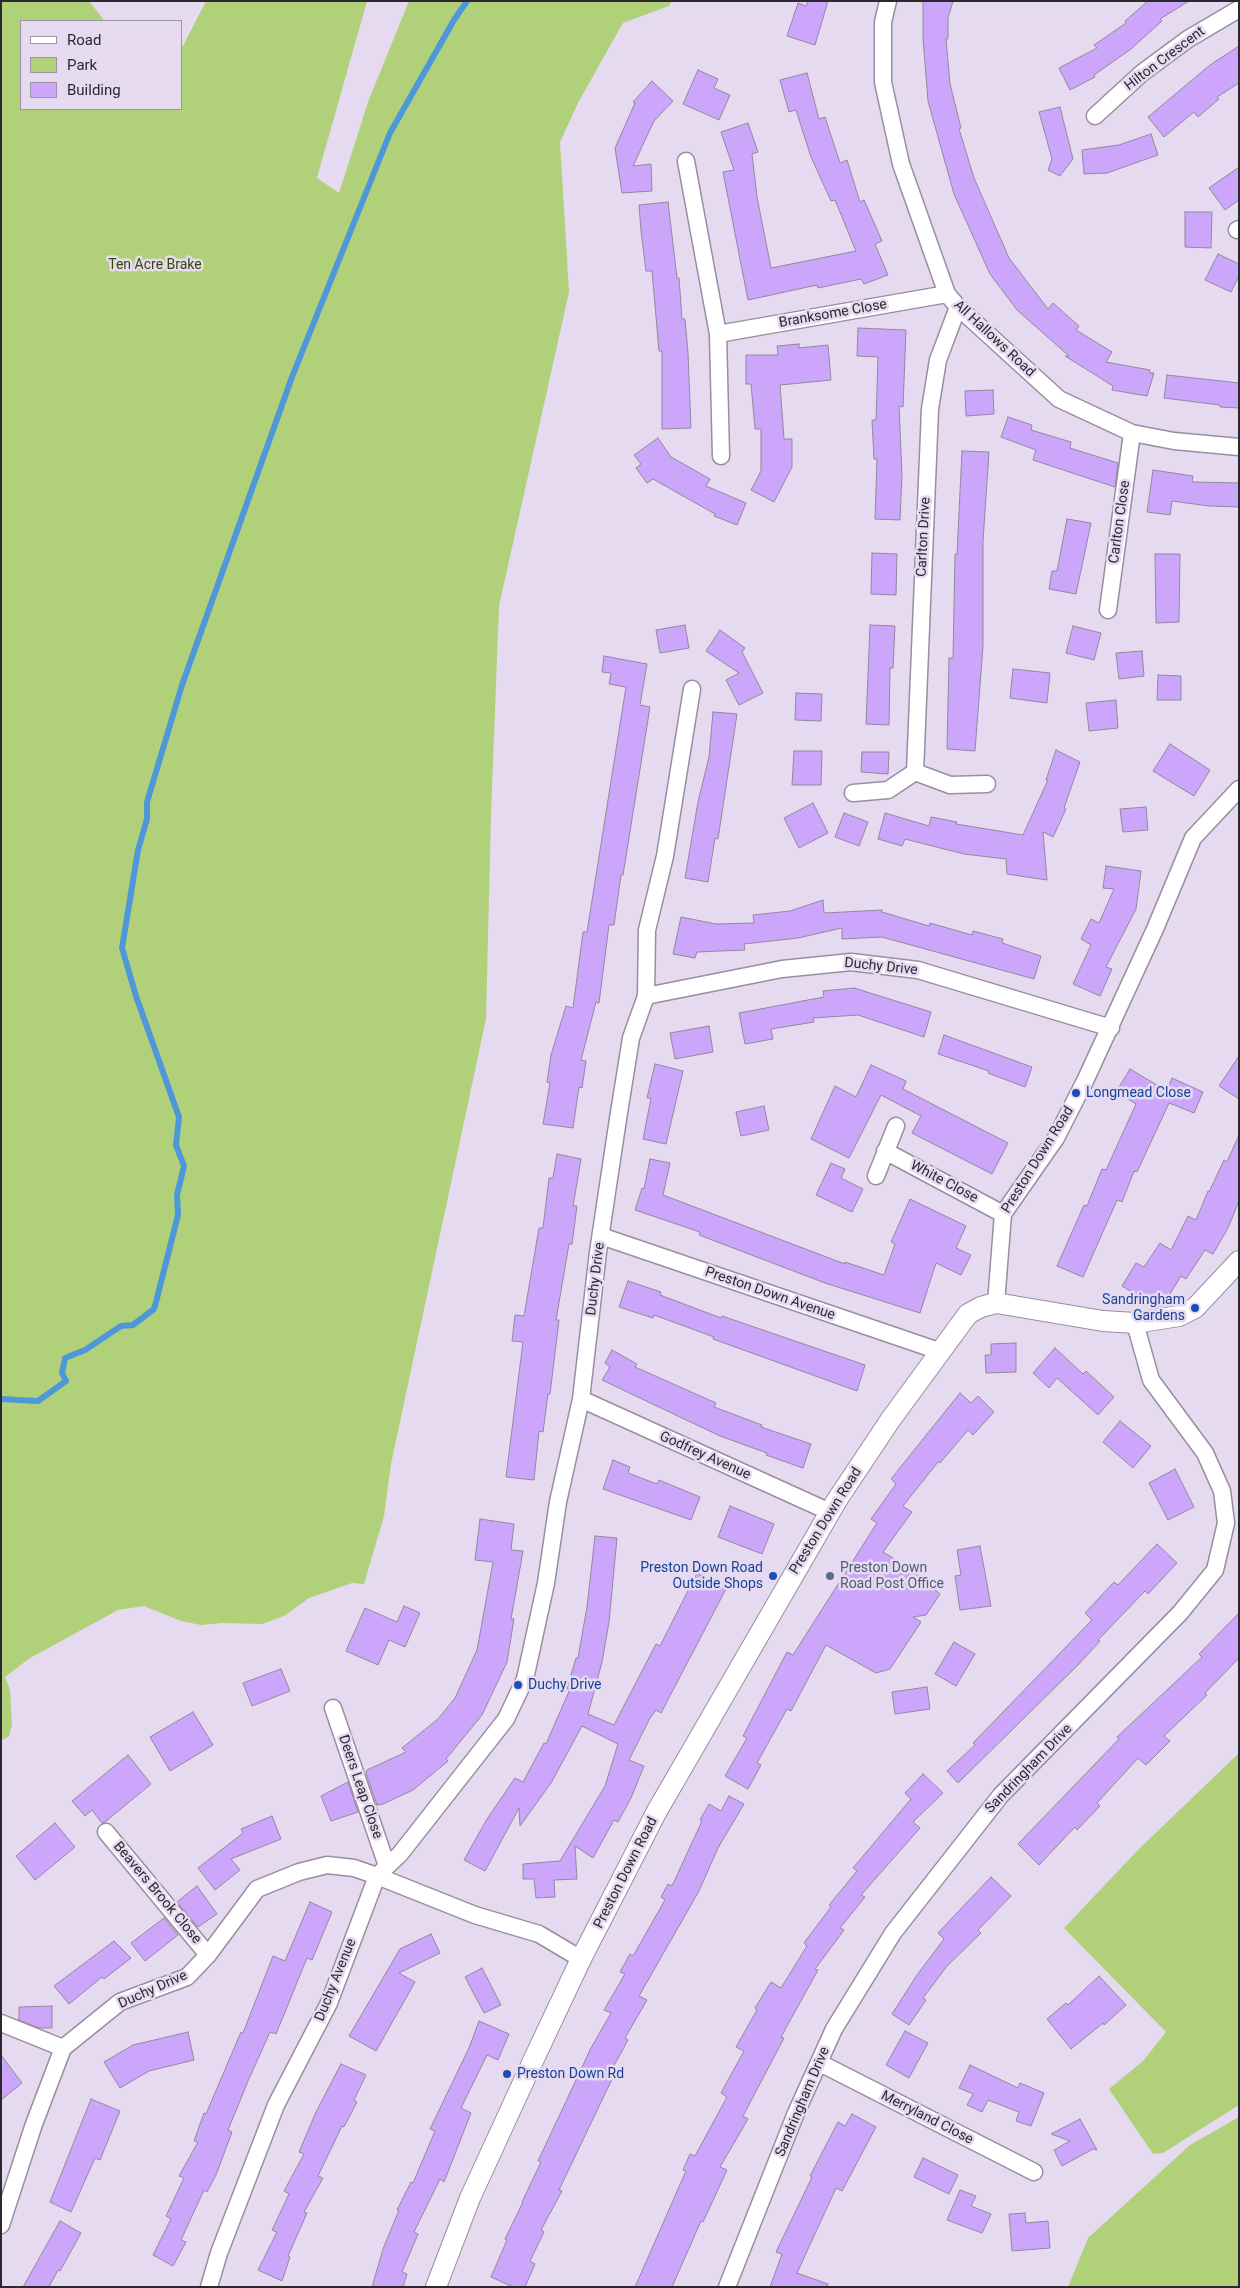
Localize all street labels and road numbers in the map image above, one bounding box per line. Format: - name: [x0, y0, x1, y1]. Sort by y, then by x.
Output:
- street label: Hilton Crescent: [1122, 23, 1208, 95]
- street label: Branksome Close: [778, 296, 888, 332]
- street label: All Hallows Road: [950, 297, 1038, 381]
- street label: Carlton Close: [1106, 479, 1134, 565]
- street label: Carlton Drive: [914, 497, 934, 577]
- street label: Duchy Drive: [844, 955, 918, 979]
- street label: Preston Down Road: [998, 1104, 1078, 1216]
- street label: White Close: [907, 1157, 981, 1207]
- street label: Duchy Drive: [583, 1242, 609, 1316]
- street label: Preston Down Avenue: [703, 1264, 837, 1324]
- street label: Godfrey Avenue: [657, 1428, 753, 1484]
- street label: Preston Down Road: [786, 1465, 866, 1577]
- street label: Sandringham Drive: [982, 1721, 1076, 1817]
- street label: Deers Leap Close: [334, 1733, 386, 1841]
- street label: Preston Down Road: [591, 1815, 661, 1931]
- street label: Beavers Brook Close: [109, 1838, 205, 1948]
- street label: Duchy Avenue: [312, 1936, 360, 2024]
- street label: Duchy Drive: [116, 1967, 190, 2013]
- street label: Sandringham Drive: [772, 2044, 834, 2160]
- street label: Merryland Close: [878, 2088, 976, 2148]

